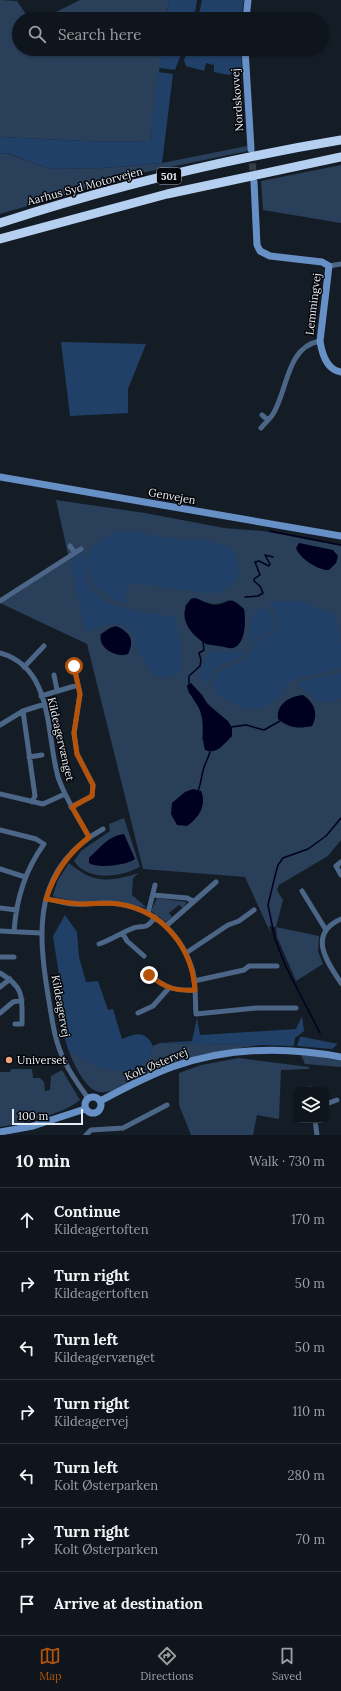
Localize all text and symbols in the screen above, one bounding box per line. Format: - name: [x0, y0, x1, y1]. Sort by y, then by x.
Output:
- search box: [12, 12, 329, 56]
- icon: search: [26, 23, 48, 45]
- text: Search here: [58, 25, 141, 44]
- street label: Nordskovvej: [228, 68, 246, 132]
- street label: Aarhus Syd Motorvejen: [25, 164, 145, 208]
- road number: 501: [157, 168, 181, 184]
- street label: Lemmingvej: [302, 272, 324, 336]
- street label: Genvejen: [147, 485, 197, 507]
- route start: [65, 657, 83, 675]
- street label: Kildeagervænget: [45, 696, 78, 783]
- route end: [140, 966, 158, 984]
- street label: Kildeagervej: [49, 974, 73, 1038]
- street label: Kolt Østervej: [122, 1044, 190, 1084]
- place label: Universet: [17, 1053, 67, 1067]
- marker: Universet: [4, 1055, 14, 1065]
- map controls: [293, 1087, 329, 1123]
- button: layers: [293, 1087, 329, 1123]
- scale bar: [12, 1107, 83, 1126]
- text: 100 m: [18, 1109, 48, 1123]
- text: 10 min: [16, 1150, 70, 1172]
- text: Walk · 730 m: [249, 1153, 325, 1170]
- text: Continue: [54, 1202, 120, 1221]
- icon: ahead: [16, 1209, 38, 1231]
- text: 170 m: [291, 1211, 325, 1228]
- text: Kildeagertoften: [54, 1221, 149, 1238]
- text: Turn right: [54, 1266, 130, 1285]
- icon: right: [16, 1273, 38, 1295]
- text: 50 m: [295, 1275, 325, 1292]
- text: Kildeagertoften: [54, 1285, 149, 1302]
- text: Turn left: [54, 1330, 118, 1349]
- icon: left: [16, 1337, 38, 1359]
- text: 50 m: [295, 1339, 325, 1356]
- text: Kildeagervænget: [54, 1349, 155, 1366]
- text: Turn right: [54, 1394, 130, 1413]
- icon: right: [16, 1401, 38, 1423]
- text: 110 m: [292, 1403, 325, 1420]
- text: Kildeagervej: [54, 1413, 128, 1430]
- text: Turn left: [54, 1458, 118, 1477]
- icon: left: [16, 1465, 38, 1487]
- text: 280 m: [288, 1467, 325, 1484]
- text: Kolt Østerparken: [54, 1477, 158, 1494]
- text: Turn right: [54, 1522, 130, 1541]
- icon: right: [16, 1529, 38, 1551]
- text: 70 m: [296, 1531, 325, 1548]
- text: Kolt Østerparken: [54, 1541, 158, 1558]
- icon: arrive: [16, 1593, 38, 1615]
- text: Arrive at destination: [54, 1594, 203, 1613]
- tab: Map: [39, 1645, 62, 1683]
- tab: Directions: [140, 1645, 193, 1683]
- tab: Saved: [272, 1645, 302, 1683]

